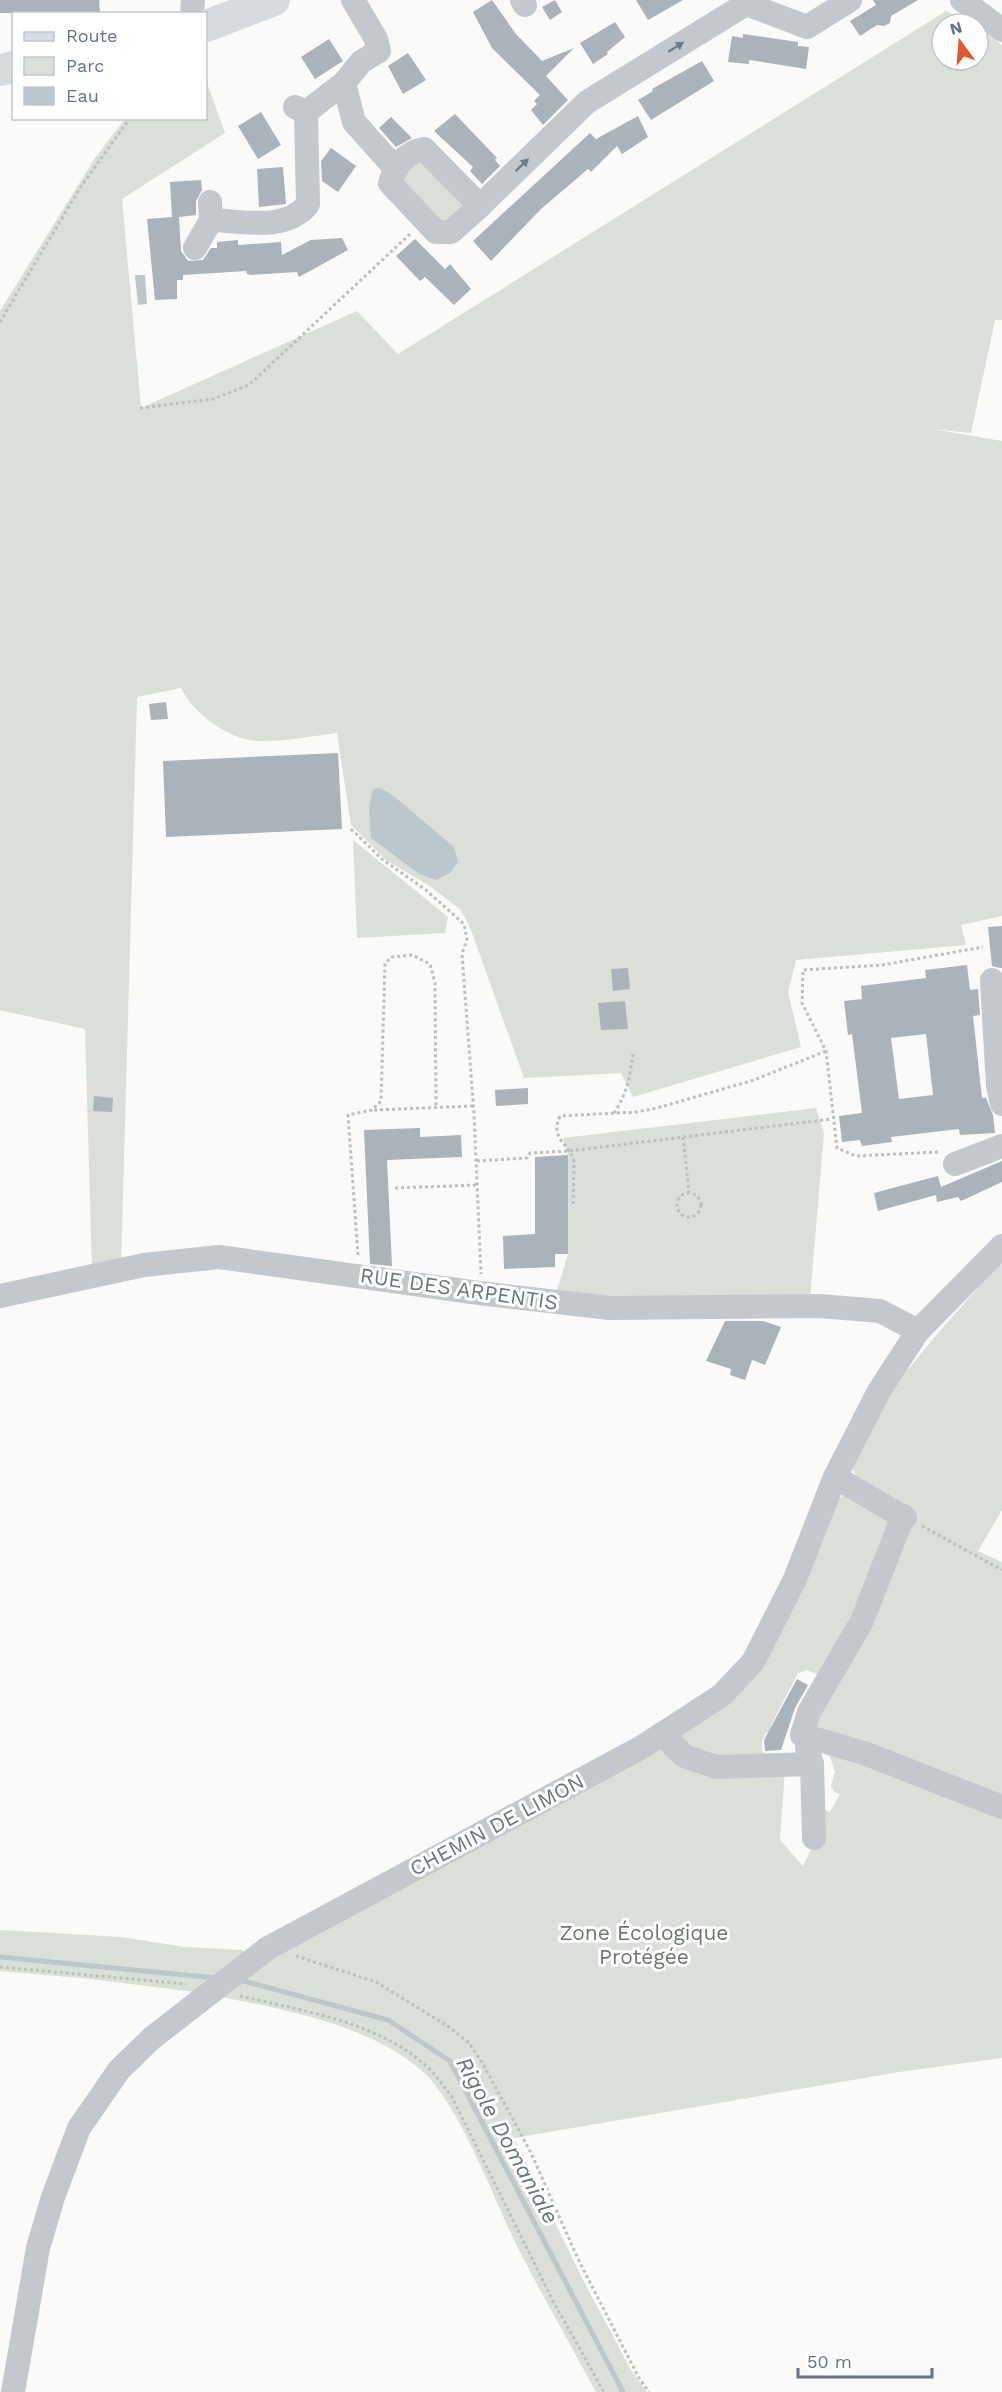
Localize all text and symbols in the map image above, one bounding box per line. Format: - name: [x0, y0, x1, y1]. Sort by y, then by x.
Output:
- legend: [12, 12, 207, 120]
- north arrow: [930, 12, 990, 72]
- text: N: [948, 17, 964, 39]
- text: Route: [66, 25, 118, 46]
- one-way arrow: [668, 42, 684, 53]
- text: Parc: [66, 55, 104, 76]
- text: Eau: [66, 85, 99, 106]
- one-way arrow: [514, 158, 529, 172]
- street label: RUE DES ARPENTIS: [359, 1262, 560, 1315]
- street label: CHEMIN DE LIMON: [405, 1768, 588, 1881]
- park label: Zone Écologique Protégée: [560, 1920, 729, 1969]
- water label: Rigole Domaniale: [451, 2053, 564, 2228]
- scale bar: [798, 2341, 932, 2379]
- text: 50 m: [807, 2351, 852, 2372]

